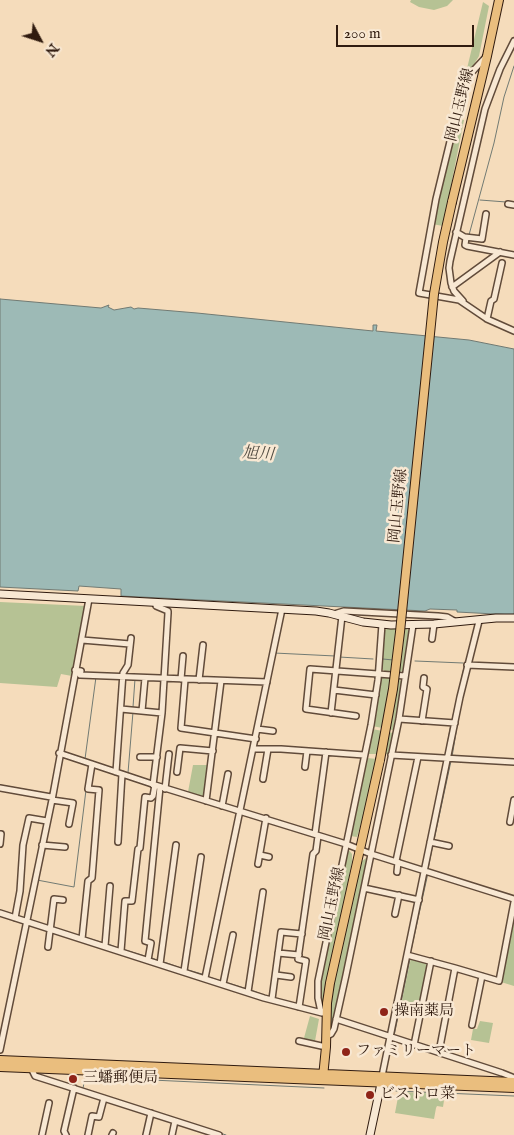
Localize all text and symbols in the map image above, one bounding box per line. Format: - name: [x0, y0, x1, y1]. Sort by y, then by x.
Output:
- north arrow: [15, 15, 65, 65]
- scale bar: [339, 15, 476, 47]
- text: 200 m: [344, 24, 381, 43]
- text: N: [41, 39, 62, 60]
- street label: 岡山玉野線: [443, 66, 479, 144]
- water label: 旭川: [241, 444, 275, 466]
- street label: 岡山玉野線: [386, 468, 412, 544]
- street label: 岡山玉野線: [316, 865, 350, 943]
- place label: 操南薬局: [394, 1003, 454, 1021]
- marker: 操南薬局: [378, 1006, 390, 1018]
- place label: ファミリーマート: [356, 1043, 476, 1061]
- marker: ファミリーマート: [340, 1046, 352, 1058]
- place label: 三蟠郵便局: [83, 1070, 158, 1088]
- marker: 三蟠郵便局: [67, 1073, 79, 1085]
- place label: ビストロ菜: [380, 1086, 455, 1104]
- marker: ビストロ菜: [364, 1089, 376, 1101]

